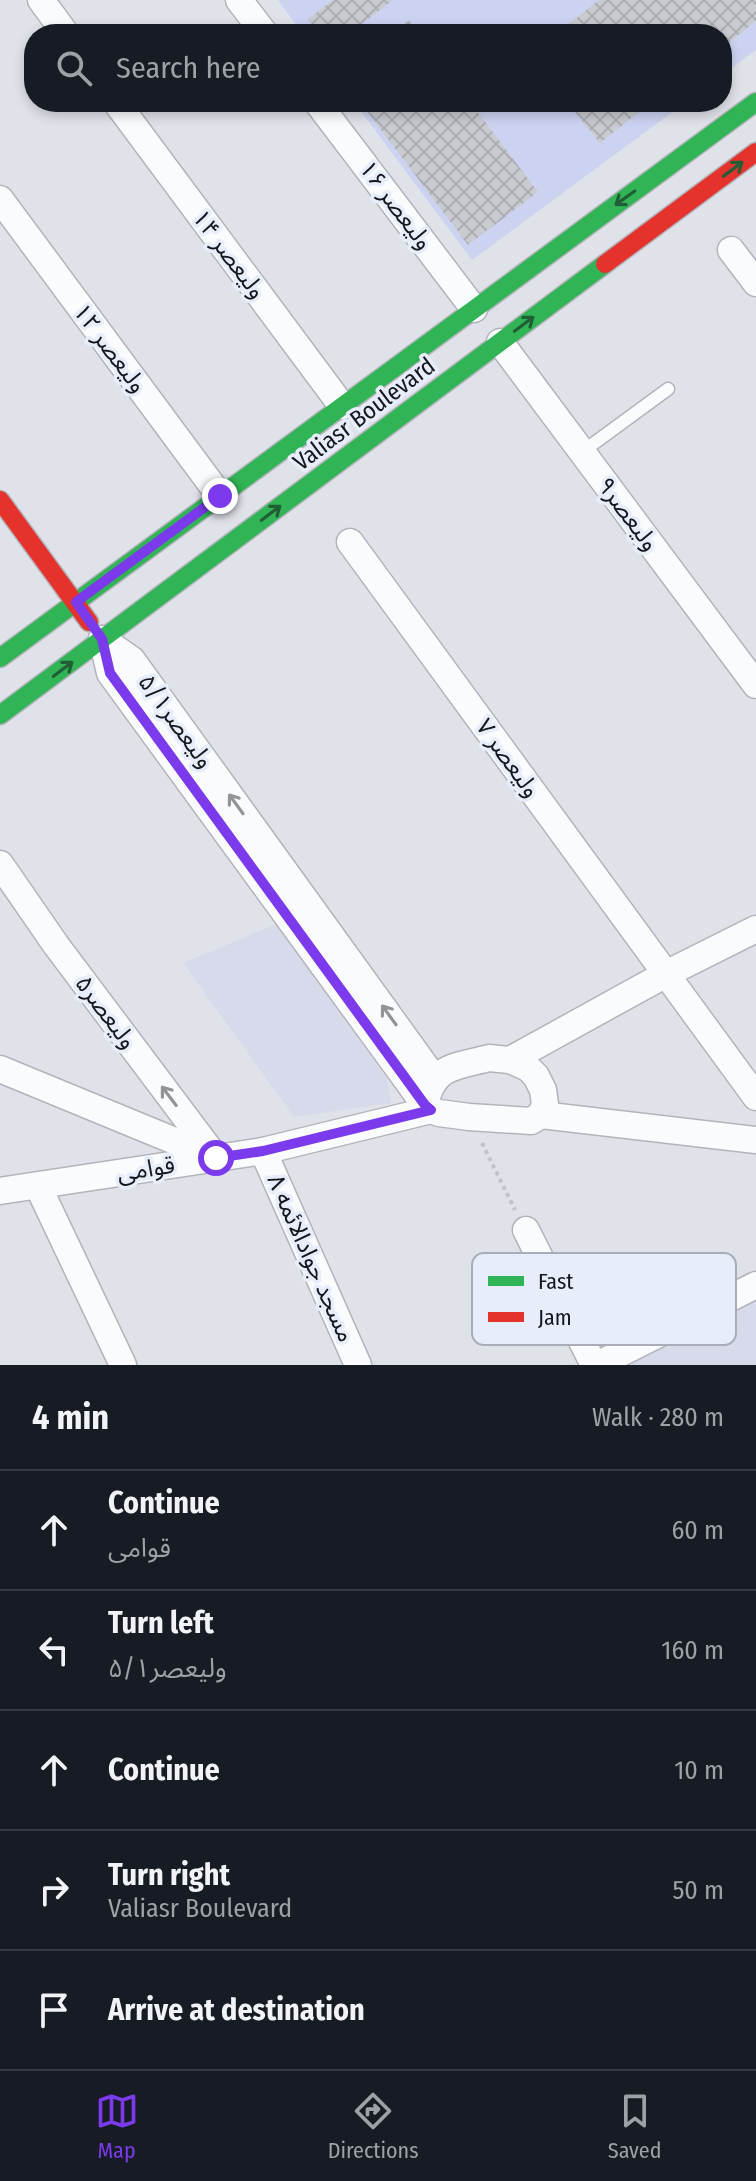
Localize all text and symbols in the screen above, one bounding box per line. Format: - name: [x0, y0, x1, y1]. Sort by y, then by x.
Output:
- search box: [24, 24, 732, 112]
- icon: search: [52, 46, 96, 90]
- text: Search here: [116, 50, 261, 86]
- street label: ولیعصر ۱۶: [354, 155, 438, 255]
- one-way arrow: [722, 161, 743, 178]
- one-way arrow: [615, 189, 637, 206]
- street label: ولیعصر ۱۴: [187, 204, 271, 304]
- street label: ولیعصر ۱۲: [68, 298, 152, 398]
- one-way arrow: [513, 316, 535, 333]
- street label: Valiasr Boulevard: [288, 352, 440, 476]
- street label: ولیعصر۹: [591, 472, 665, 556]
- route end: [202, 478, 238, 514]
- one-way arrow: [260, 505, 281, 522]
- one-way arrow: [51, 660, 73, 677]
- street label: ولیعصر۵/۱: [133, 669, 219, 773]
- street label: ولیعصر ۷: [470, 713, 546, 803]
- one-way arrow: [228, 794, 245, 815]
- street label: ولیعصر۵: [69, 970, 143, 1054]
- one-way arrow: [381, 1004, 397, 1026]
- one-way arrow: [161, 1086, 178, 1107]
- route start: [198, 1140, 234, 1176]
- street label: قوامی: [115, 1151, 177, 1187]
- street label: ۸ مسجد جوادالائمه: [262, 1170, 360, 1346]
- legend: [472, 1253, 736, 1345]
- text: Fast: [538, 1268, 574, 1295]
- text: Jam: [538, 1304, 572, 1331]
- text: 4 min: [32, 1397, 109, 1438]
- text: Walk · 280 m: [592, 1402, 724, 1433]
- text: Continue: [108, 1485, 220, 1521]
- icon: ahead: [32, 1508, 76, 1552]
- text: 60 m: [671, 1515, 724, 1546]
- text: قوامی: [108, 1533, 171, 1564]
- text: Turn left: [108, 1605, 214, 1641]
- icon: left: [32, 1628, 76, 1672]
- text: 160 m: [661, 1635, 724, 1666]
- text: ولیعصر۵/۱: [108, 1653, 227, 1684]
- icon: ahead: [32, 1748, 76, 1792]
- text: Continue: [108, 1752, 220, 1788]
- text: 10 m: [674, 1755, 724, 1786]
- text: Turn right: [108, 1857, 230, 1893]
- icon: right: [32, 1868, 76, 1912]
- text: 50 m: [672, 1875, 724, 1906]
- text: Valiasr Boulevard: [108, 1893, 292, 1924]
- icon: arrive: [32, 1988, 76, 2032]
- text: Arrive at destination: [108, 1992, 365, 2028]
- tab: Map: [95, 2089, 139, 2164]
- tab: Directions: [328, 2089, 419, 2164]
- tab: Saved: [608, 2089, 661, 2164]

